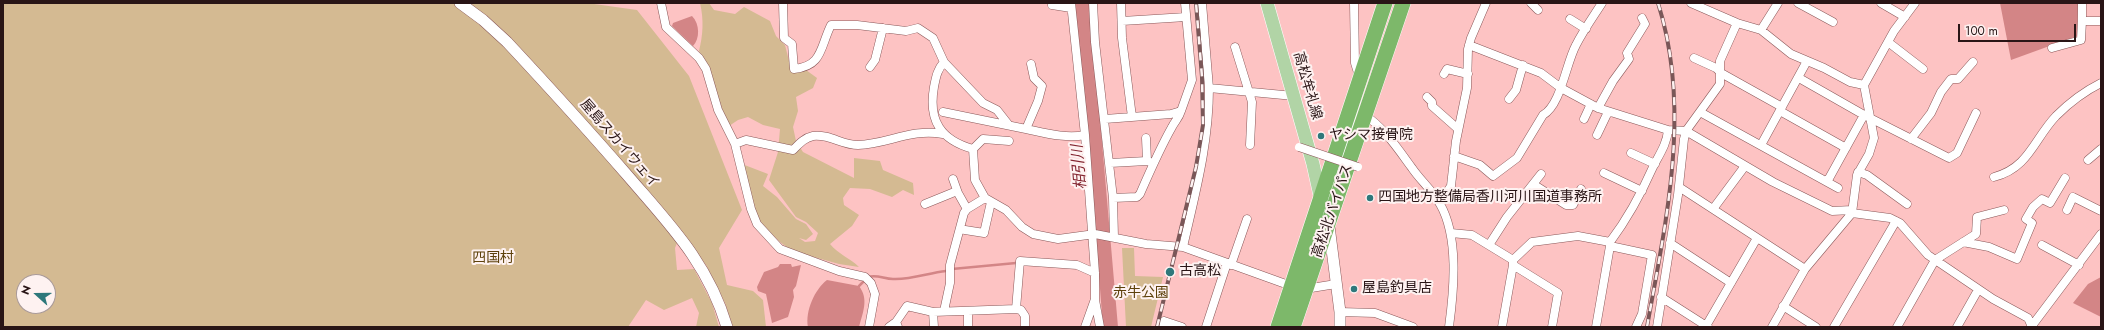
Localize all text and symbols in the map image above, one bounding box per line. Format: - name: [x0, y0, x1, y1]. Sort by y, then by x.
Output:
- scale bar: [1960, 16, 2078, 42]
- text: 100 m: [1965, 22, 1998, 40]
- street label: 高松牟礼線: [1289, 50, 1325, 122]
- street label: 屋島スカイウェイ: [576, 96, 662, 192]
- place label: ヤシマ接骨院: [1329, 128, 1413, 144]
- marker: ヤシマ接骨院: [1316, 131, 1326, 141]
- water label: 相引川: [1069, 144, 1091, 190]
- street label: 高松北バイパス: [1309, 162, 1357, 260]
- place label: 四国地方整備局香川河川国道事務所: [1378, 190, 1602, 206]
- marker: 四国地方整備局香川河川国道事務所: [1365, 193, 1375, 203]
- park label: 四国村: [472, 251, 514, 267]
- place label: 古高松: [1179, 264, 1221, 280]
- marker: 古高松: [1164, 266, 1176, 278]
- north arrow: [16, 274, 56, 314]
- place label: 屋島釣具店: [1362, 281, 1432, 297]
- text: N: [17, 283, 35, 297]
- marker: 屋島釣具店: [1349, 284, 1359, 294]
- park label: 赤牛公園: [1113, 286, 1169, 302]

